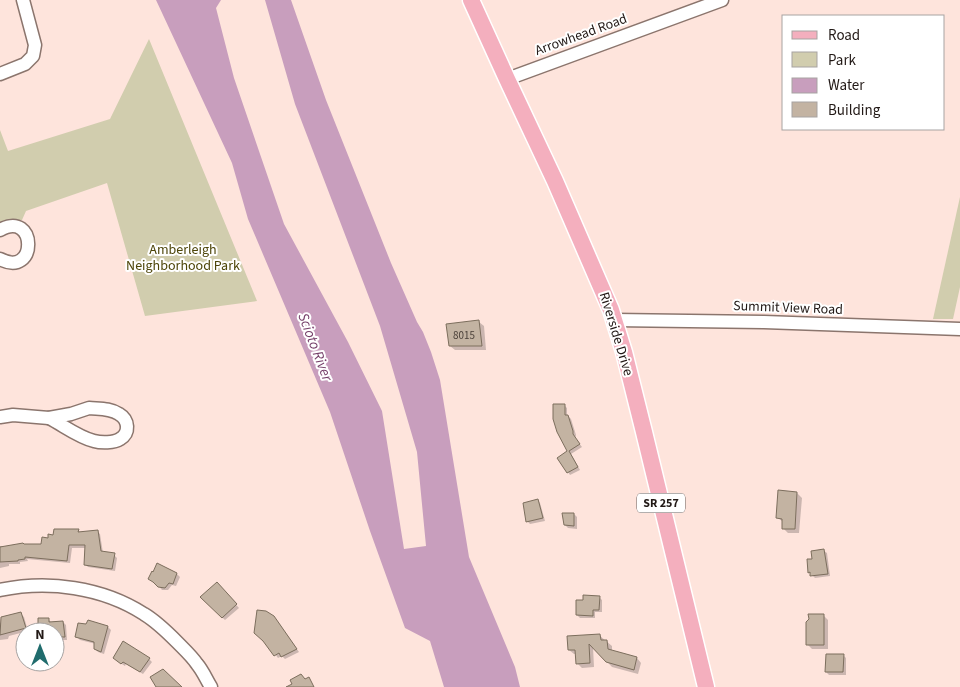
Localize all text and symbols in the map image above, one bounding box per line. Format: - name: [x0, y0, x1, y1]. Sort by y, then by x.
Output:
- street label: Arrowhead Road: [532, 9, 630, 61]
- legend: [782, 15, 945, 130]
- text: Road: [828, 25, 860, 46]
- text: Park: [828, 50, 857, 71]
- text: Water: [828, 75, 865, 96]
- text: Building: [828, 100, 881, 121]
- park label: Amberleigh Neighborhood Park: [126, 240, 240, 276]
- street label: Riverside Drive: [594, 290, 638, 378]
- street label: Summit View Road: [733, 296, 843, 320]
- water label: Scioto River: [292, 310, 338, 385]
- house number: 8015: [453, 328, 475, 343]
- road number: SR 257: [637, 493, 685, 512]
- north arrow: [15, 622, 65, 672]
- text: N: [35, 625, 45, 645]

